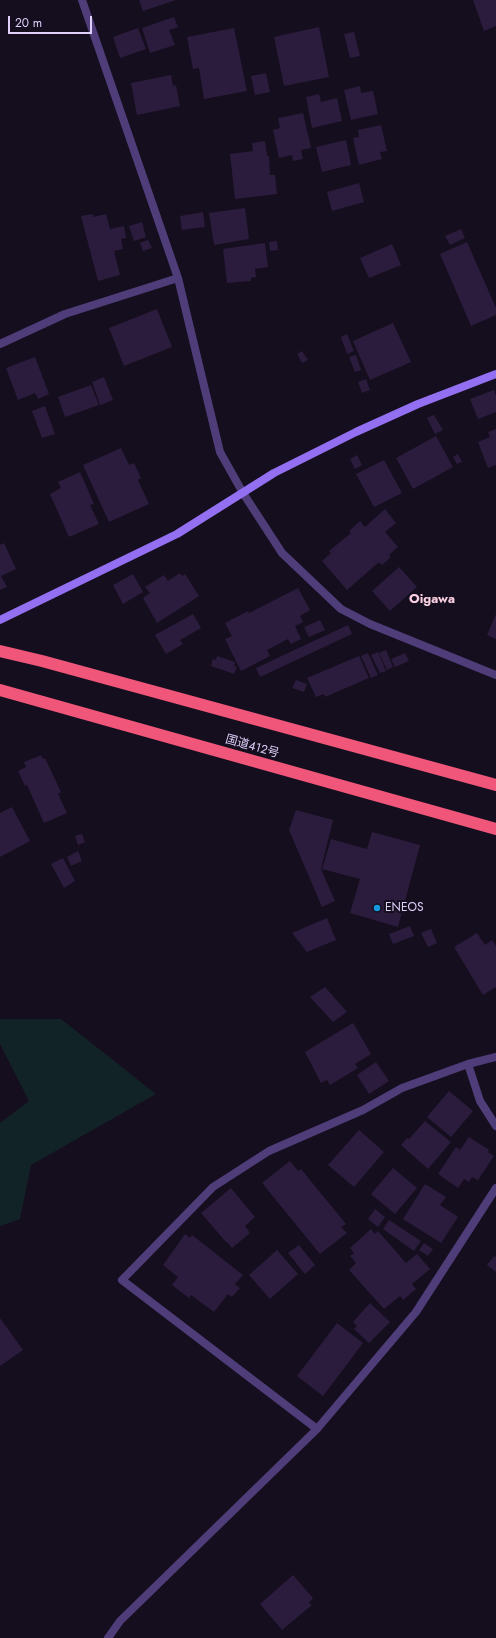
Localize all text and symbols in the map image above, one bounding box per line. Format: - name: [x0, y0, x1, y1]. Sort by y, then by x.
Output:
- scale bar: [10, 8, 94, 34]
- text: 20 m: [15, 14, 42, 32]
- district label: Oigawa: [409, 592, 455, 608]
- street label: 国道412号: [223, 732, 281, 762]
- place label: ENEOS: [385, 901, 424, 915]
- marker: ENEOS: [372, 903, 382, 913]

